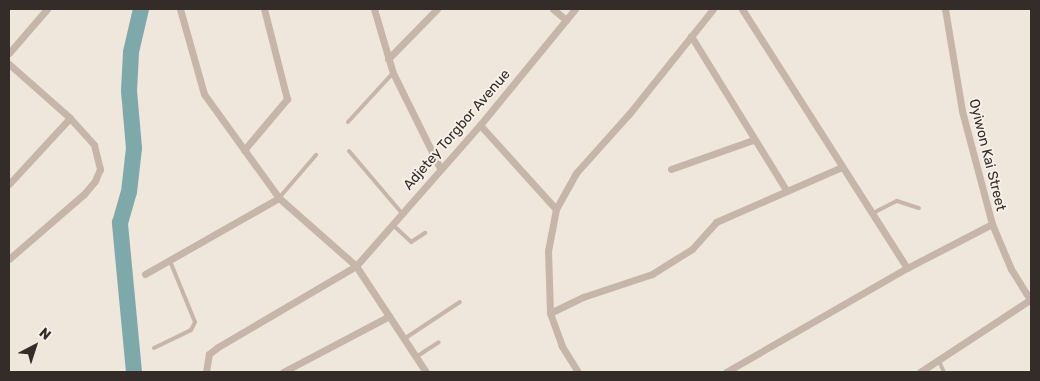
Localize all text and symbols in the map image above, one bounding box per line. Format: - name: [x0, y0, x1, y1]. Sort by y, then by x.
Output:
- street label: Adjetey Torgbor Avenue: [400, 66, 514, 194]
- street label: Oyiwon Kai Street: [965, 97, 1009, 213]
- north arrow: [10, 321, 60, 371]
- text: N: [36, 324, 54, 344]

